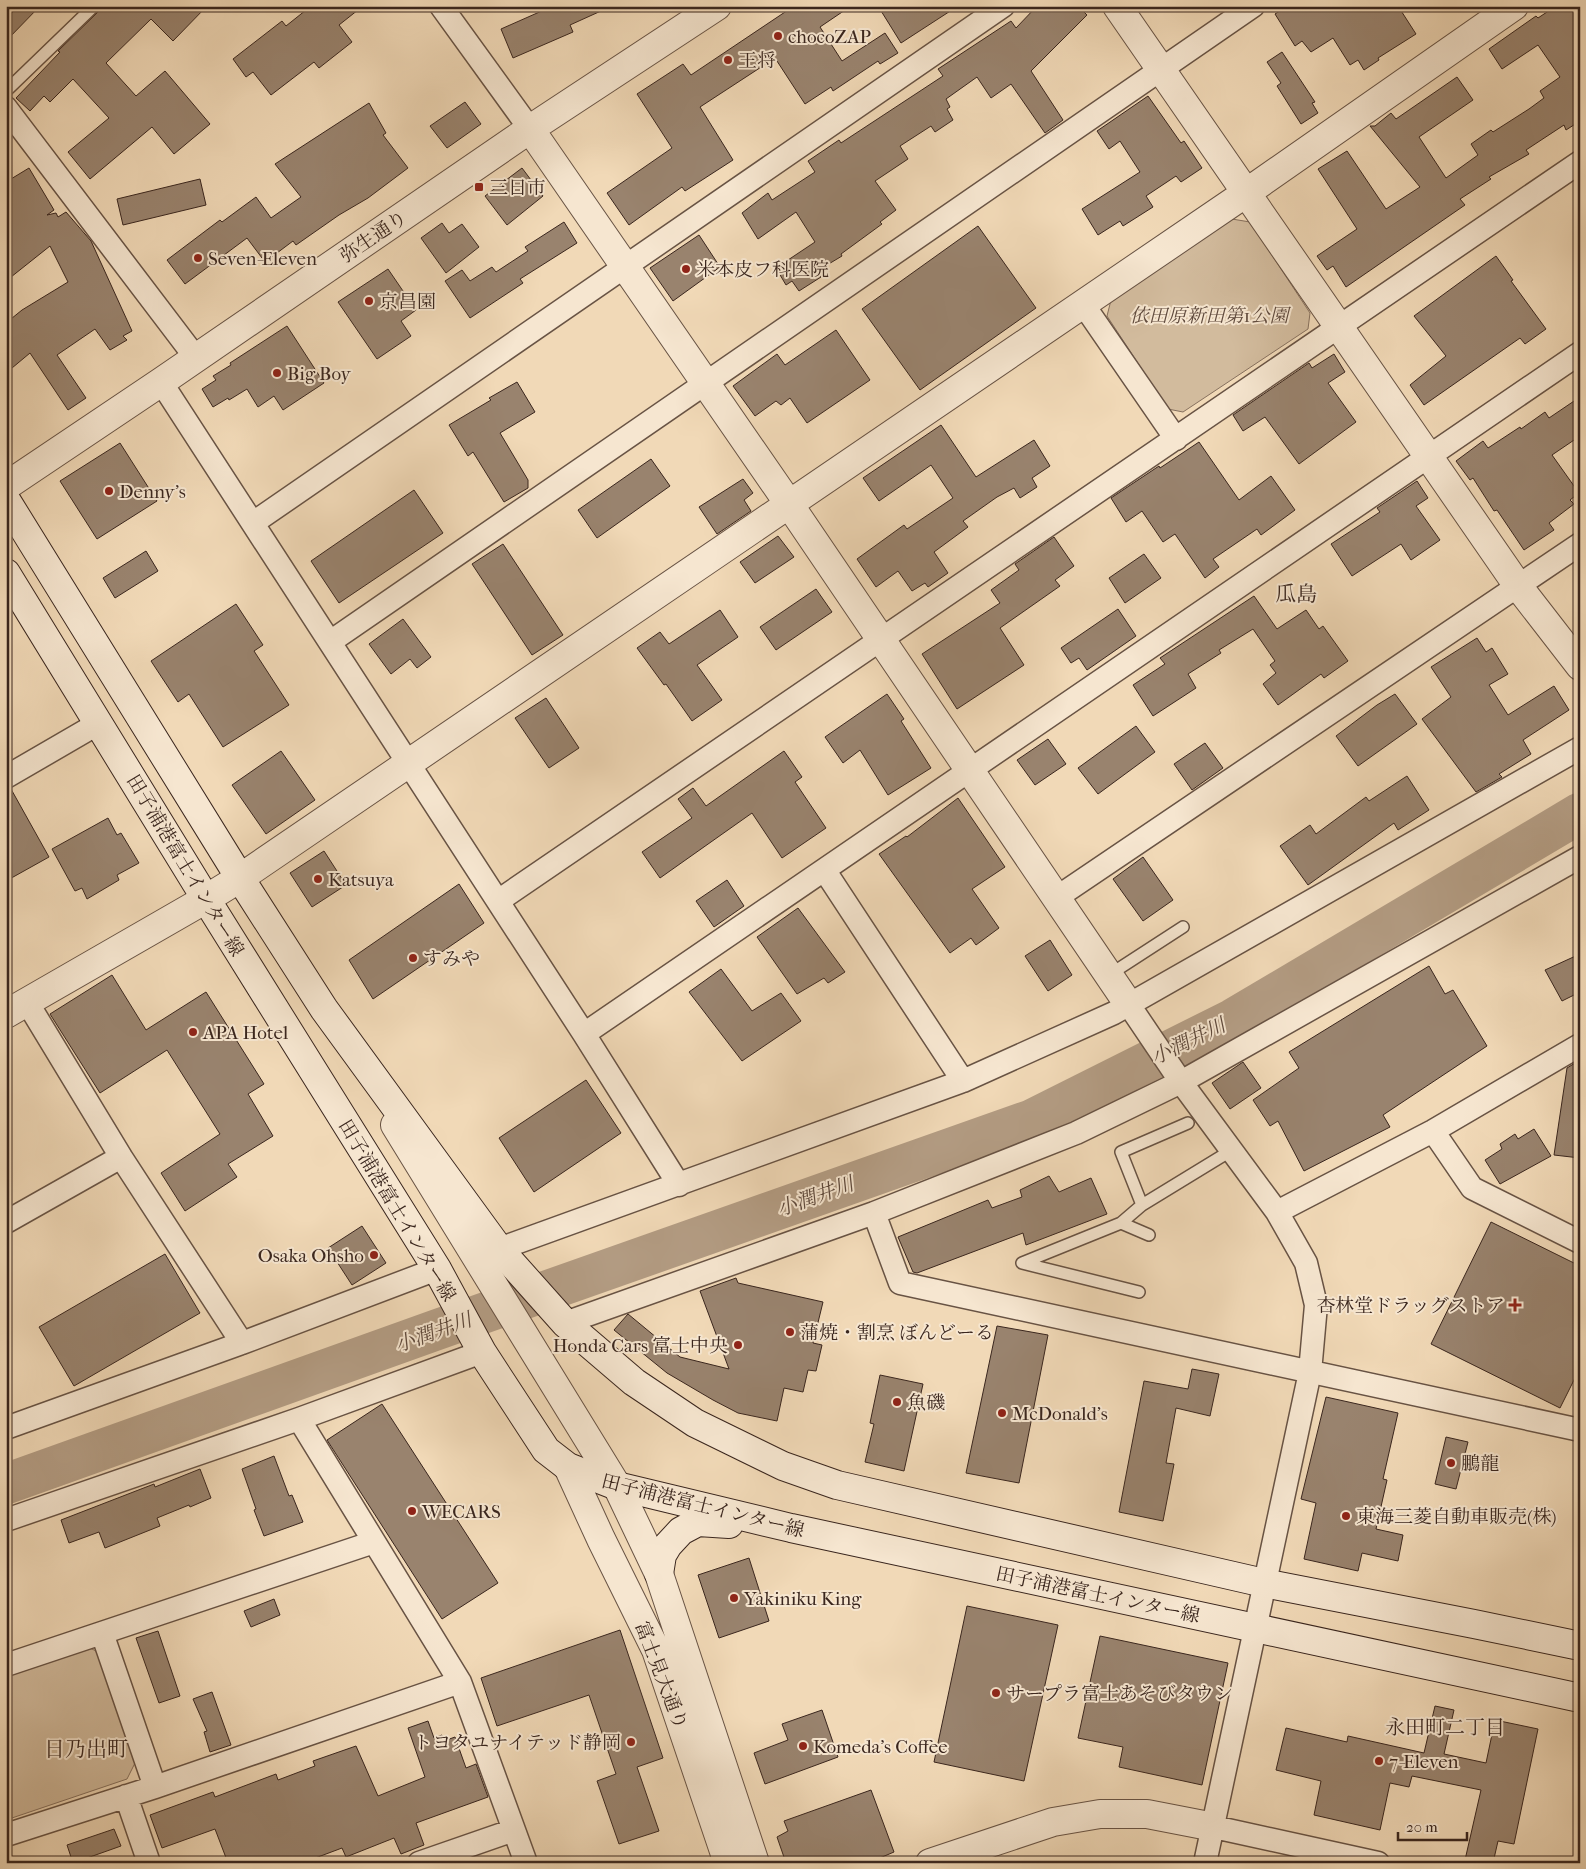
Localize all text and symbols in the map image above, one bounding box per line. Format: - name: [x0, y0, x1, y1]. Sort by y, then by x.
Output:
- place label: chocoZAP: [788, 26, 871, 48]
- marker: chocoZAP: [772, 30, 784, 42]
- place label: 王将: [738, 50, 776, 72]
- marker: 王将: [722, 54, 734, 66]
- place label: 三日市: [489, 177, 546, 199]
- marker: 三日市: [473, 181, 485, 193]
- street label: 弥生通り: [336, 206, 411, 267]
- place label: Seven-Eleven: [208, 248, 317, 270]
- marker: Seven-Eleven: [192, 252, 204, 264]
- place label: 米本皮フ科医院: [696, 259, 829, 281]
- marker: 米本皮フ科医院: [680, 263, 692, 275]
- place label: 京昌園: [379, 291, 436, 313]
- marker: 京昌園: [363, 295, 375, 307]
- park label: 依田原新田第1公園: [1130, 305, 1291, 327]
- place label: Big Boy: [287, 363, 352, 385]
- marker: Big Boy: [271, 367, 283, 379]
- place label: Denny's: [119, 481, 186, 503]
- marker: Denny's: [103, 485, 115, 497]
- district label: 瓜島: [1275, 582, 1317, 606]
- street label: 田子浦港富士インター線: [122, 771, 248, 960]
- place label: Katsuya: [328, 869, 394, 891]
- marker: Katsuya: [312, 873, 324, 885]
- place label: すみや: [423, 948, 480, 970]
- marker: すみや: [407, 952, 419, 964]
- water label: 小潤井川: [1147, 1013, 1231, 1069]
- place label: APA Hotel: [202, 1022, 288, 1044]
- marker: APA Hotel: [187, 1026, 199, 1038]
- street label: 田子浦港富士インター線: [334, 1116, 460, 1305]
- water label: 小潤井川: [774, 1171, 859, 1221]
- place label: Osaka Ohsho: [258, 1245, 364, 1267]
- marker: Osaka Ohsho: [368, 1249, 380, 1261]
- place label: 杏林堂ドラッグストア: [1316, 1295, 1505, 1317]
- marker: 杏林堂ドラッグストア: [1509, 1299, 1521, 1311]
- water label: 小潤井川: [392, 1307, 477, 1357]
- place label: 蒲焼・割烹 ぼんどーる: [800, 1322, 994, 1344]
- marker: 蒲焼・割烹 ぼんどーる: [784, 1326, 796, 1338]
- place label: Honda Cars 富士中央: [553, 1335, 728, 1357]
- marker: Honda Cars 富士中央: [732, 1339, 744, 1351]
- place label: 魚磯: [907, 1392, 945, 1414]
- marker: 魚磯: [891, 1396, 903, 1408]
- place label: McDonald's: [1012, 1403, 1108, 1425]
- marker: McDonald's: [996, 1407, 1008, 1419]
- place label: 鵬龍: [1461, 1453, 1499, 1475]
- marker: 鵬龍: [1445, 1457, 1457, 1469]
- street label: 田子浦港富士インター線: [599, 1470, 806, 1542]
- place label: WECARS: [421, 1501, 501, 1523]
- marker: WECARS: [406, 1505, 418, 1517]
- place label: 東海三菱自動車販売(株): [1356, 1506, 1557, 1528]
- marker: 東海三菱自動車販売(株): [1340, 1510, 1352, 1522]
- street label: 田子浦港富士インター線: [994, 1563, 1202, 1627]
- place label: Yakiniku King: [743, 1588, 862, 1610]
- marker: Yakiniku King: [728, 1592, 740, 1604]
- street label: 富士見大通り: [630, 1618, 692, 1733]
- place label: サープラ富士あそびタウン: [1006, 1683, 1233, 1705]
- marker: サープラ富士あそびタウン: [990, 1687, 1002, 1699]
- district label: 永田町二丁目: [1385, 1716, 1505, 1739]
- place label: トヨタユナイテッド静岡: [413, 1732, 621, 1754]
- marker: トヨタユナイテッド静岡: [625, 1736, 637, 1748]
- place label: Komeda's Coffee: [813, 1736, 948, 1758]
- district label: 日乃出町: [44, 1737, 128, 1761]
- marker: Komeda's Coffee: [797, 1740, 809, 1752]
- place label: 7-Eleven: [1389, 1751, 1459, 1773]
- marker: 7-Eleven: [1373, 1755, 1385, 1767]
- scale bar: [1398, 1809, 1467, 1841]
- text: 20 m: [1406, 1818, 1438, 1836]

